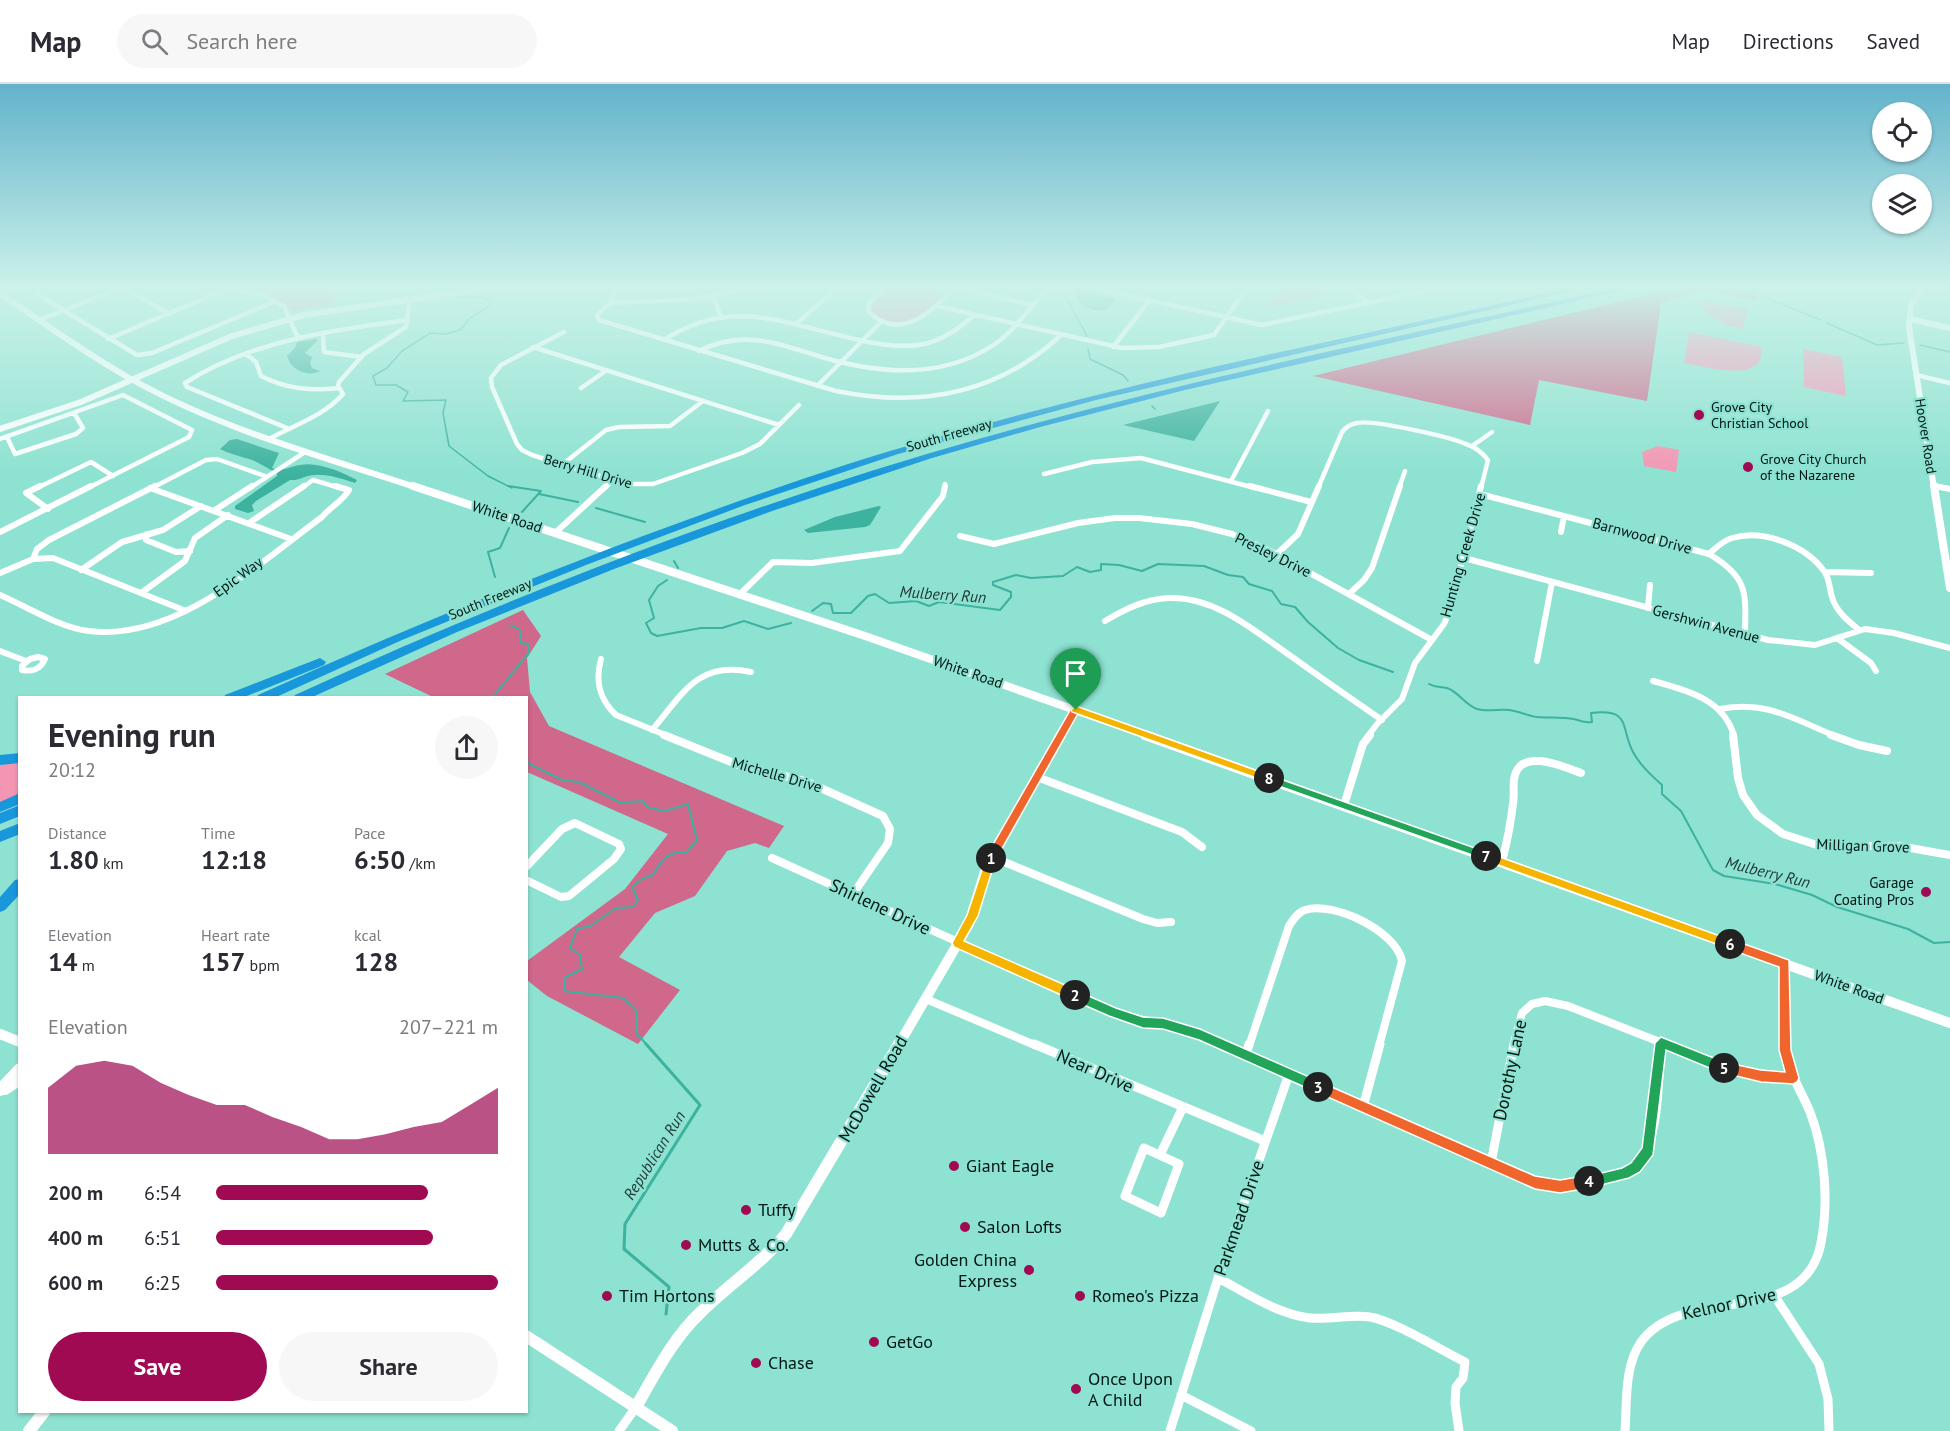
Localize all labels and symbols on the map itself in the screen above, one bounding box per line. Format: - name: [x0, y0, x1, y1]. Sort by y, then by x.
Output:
- street label: Hoover Road: [1911, 397, 1941, 475]
- place label: Grove City Christian School: [1711, 398, 1808, 432]
- marker: Grove City Christian School: [1692, 408, 1706, 422]
- street label: South Freeway: [904, 414, 994, 456]
- street label: Berry Hill Drive: [542, 450, 634, 492]
- place label: Grove City Church of the Nazarene: [1760, 450, 1866, 484]
- marker: Grove City Church of the Nazarene: [1741, 460, 1755, 474]
- street label: Hunting Creek Drive: [1436, 490, 1489, 619]
- street label: White Road: [470, 496, 545, 537]
- street label: Barnwood Drive: [1590, 513, 1694, 558]
- street label: Presley Drive: [1232, 528, 1315, 581]
- street label: Epic Way: [209, 552, 266, 601]
- street label: South Freeway: [446, 574, 535, 624]
- water label: Mulberry Run: [899, 581, 987, 607]
- street label: Gershwin Avenue: [1651, 600, 1762, 647]
- pin: [1050, 648, 1101, 710]
- street label: White Road: [931, 651, 1006, 692]
- street label: Michelle Drive: [730, 753, 824, 796]
- pin: 8: [1254, 763, 1284, 793]
- street label: Milligan Grove: [1816, 834, 1910, 857]
- pin: 7: [1471, 841, 1501, 871]
- pin: 1: [976, 843, 1006, 873]
- water label: Mulberry Run: [1723, 852, 1813, 892]
- street label: Shirlene Drive: [826, 873, 934, 940]
- place label: Garage Coating Pros: [1834, 873, 1914, 909]
- marker: Garage Coating Pros: [1919, 885, 1933, 899]
- pin: 6: [1715, 929, 1745, 959]
- street label: White Road: [1812, 965, 1887, 1008]
- pin: 2: [1060, 980, 1090, 1010]
- street label: Dorothy Lane: [1488, 1017, 1531, 1122]
- street label: McDowell Road: [833, 1031, 912, 1146]
- street label: Near Drive: [1053, 1043, 1137, 1098]
- pin: 5: [1709, 1053, 1739, 1083]
- pin: 3: [1303, 1072, 1333, 1102]
- water label: Republican Run: [619, 1107, 689, 1203]
- place label: Giant Eagle: [966, 1154, 1054, 1177]
- street label: Parkmead Drive: [1208, 1157, 1269, 1279]
- marker: Giant Eagle: [947, 1159, 961, 1173]
- pin: 4: [1574, 1166, 1604, 1196]
- place label: Tuffy: [758, 1198, 796, 1221]
- marker: Tuffy: [739, 1203, 753, 1217]
- place label: Salon Lofts: [977, 1215, 1062, 1238]
- marker: Salon Lofts: [958, 1220, 972, 1234]
- place label: Mutts & Co.: [698, 1233, 789, 1256]
- marker: Mutts & Co.: [679, 1238, 693, 1252]
- place label: Golden China Express: [914, 1248, 1017, 1292]
- marker: Golden China Express: [1022, 1263, 1036, 1277]
- street label: Kelnor Drive: [1680, 1282, 1778, 1325]
- place label: Tim Hortons: [619, 1284, 715, 1307]
- place label: Romeo's Pizza: [1092, 1284, 1199, 1307]
- marker: Tim Hortons: [600, 1289, 614, 1303]
- marker: Romeo's Pizza: [1073, 1289, 1087, 1303]
- place label: GetGo: [886, 1330, 933, 1353]
- marker: GetGo: [867, 1335, 881, 1349]
- place label: Chase: [768, 1351, 814, 1374]
- marker: Chase: [749, 1356, 763, 1370]
- place label: Once Upon A Child: [1088, 1367, 1173, 1411]
- marker: Once Upon A Child: [1069, 1382, 1083, 1396]

